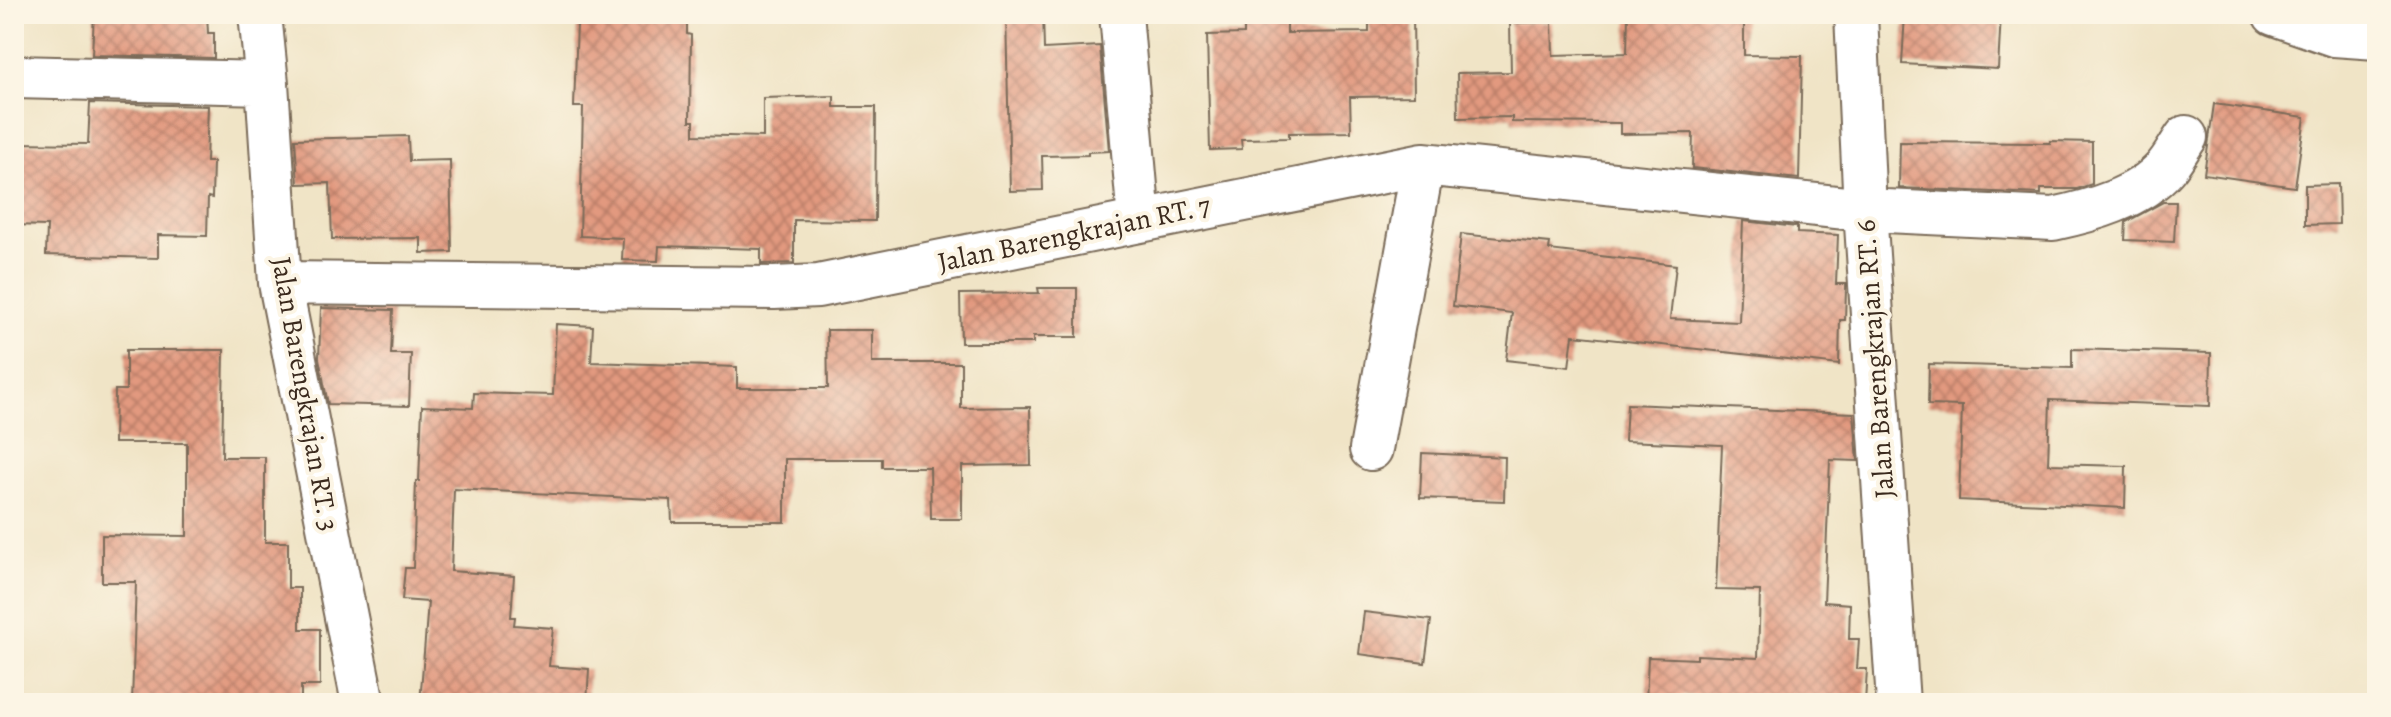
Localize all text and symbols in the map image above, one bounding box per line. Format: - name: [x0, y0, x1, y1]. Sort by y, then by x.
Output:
- street label: Jalan Barengkrajan RT. 7: [934, 186, 1214, 281]
- street label: Jalan Barengkrajan RT. 6: [1846, 218, 1904, 500]
- street label: Jalan Barengkrajan RT. 3: [262, 254, 348, 534]

